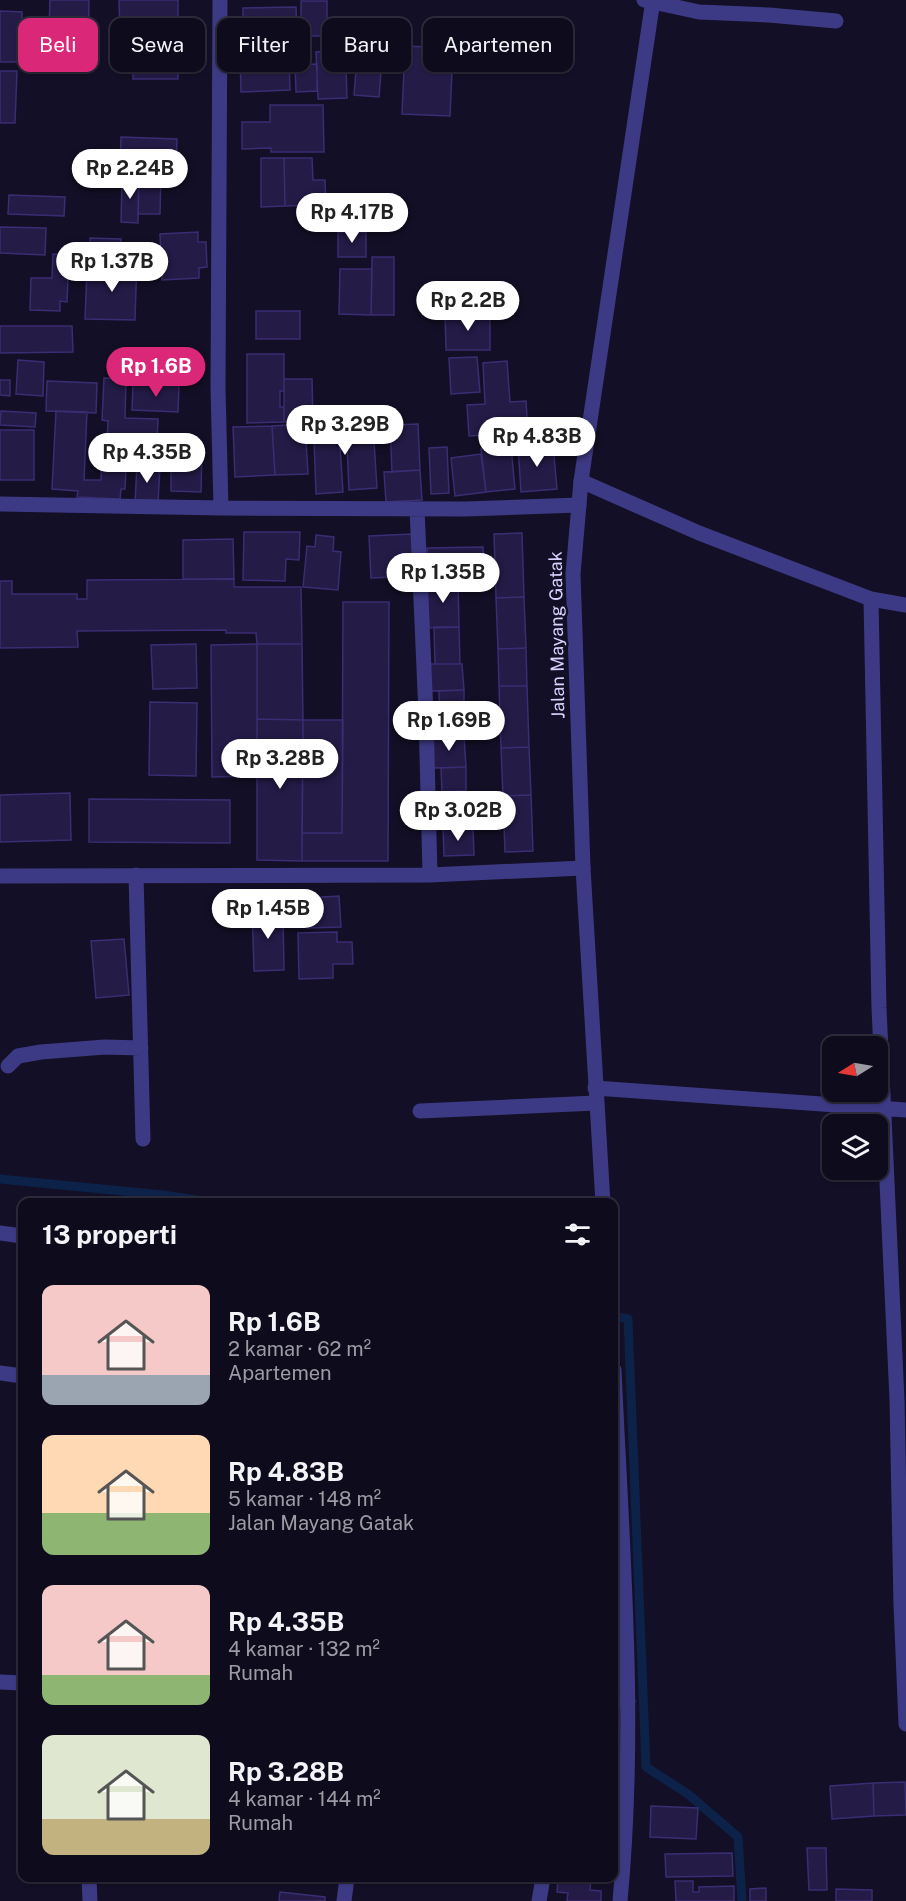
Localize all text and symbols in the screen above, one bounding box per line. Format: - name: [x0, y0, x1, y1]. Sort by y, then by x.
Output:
- chip: Beli: [18, 18, 98, 72]
- chip: Sewa: [110, 18, 205, 72]
- chip: Filter: [217, 18, 310, 72]
- chip: Baru: [322, 18, 411, 72]
- chip: Apartemen: [423, 18, 573, 72]
- pin: Rp 2.24B: [68, 149, 192, 200]
- text: Rp 2.24B: [86, 156, 174, 180]
- pin: Rp 4.17B: [290, 193, 414, 244]
- text: Rp 4.17B: [310, 200, 394, 224]
- pin: Rp 1.37B: [50, 242, 174, 293]
- text: Rp 1.37B: [70, 249, 154, 273]
- pin: Rp 2.2B: [413, 281, 523, 332]
- text: Rp 2.2B: [430, 288, 506, 312]
- pin: Rp 1.6B: [101, 347, 211, 398]
- text: Rp 1.6B: [120, 354, 192, 378]
- pin: Rp 3.29B: [283, 405, 407, 456]
- text: Rp 3.29B: [300, 412, 390, 436]
- pin: Rp 4.83B: [475, 417, 599, 468]
- text: Rp 4.83B: [492, 424, 582, 448]
- pin: Rp 4.35B: [85, 433, 209, 484]
- text: Rp 4.35B: [102, 440, 192, 464]
- street label: Jalan Mayang Gatak: [545, 551, 568, 719]
- pin: Rp 1.35B: [381, 553, 505, 604]
- text: Rp 1.35B: [401, 560, 485, 584]
- pin: Rp 1.69B: [387, 701, 511, 752]
- text: Rp 1.69B: [407, 708, 491, 732]
- pin: Rp 3.28B: [218, 739, 342, 790]
- text: Rp 3.28B: [235, 746, 325, 770]
- pin: Rp 3.02B: [396, 791, 520, 842]
- text: Rp 3.02B: [414, 798, 502, 822]
- pin: Rp 1.45B: [206, 889, 330, 940]
- text: Rp 1.45B: [226, 896, 310, 920]
- north arrow: [822, 1036, 888, 1102]
- map controls: [822, 1036, 888, 1180]
- button: layers: [822, 1114, 888, 1180]
- icon: filters: [561, 1218, 594, 1251]
- text: 13 properti: [42, 1219, 177, 1250]
- text: Rp 1.6B: [228, 1306, 321, 1337]
- icon: home: [90, 1309, 162, 1381]
- text: 2 kamar · 62 m²: [228, 1337, 371, 1361]
- text: Apartemen: [228, 1361, 332, 1385]
- text: Rp 4.83B: [228, 1456, 344, 1487]
- icon: home: [90, 1459, 162, 1531]
- text: 5 kamar · 148 m²: [228, 1487, 381, 1511]
- text: Jalan Mayang Gatak: [228, 1511, 414, 1535]
- text: Rp 4.35B: [228, 1606, 344, 1637]
- icon: home: [90, 1609, 162, 1681]
- text: 4 kamar · 132 m²: [228, 1637, 380, 1661]
- text: Rumah: [228, 1661, 293, 1685]
- text: Rp 3.28B: [228, 1756, 344, 1787]
- icon: home: [90, 1759, 162, 1831]
- text: 4 kamar · 144 m²: [228, 1787, 381, 1811]
- text: Rumah: [228, 1811, 293, 1835]

